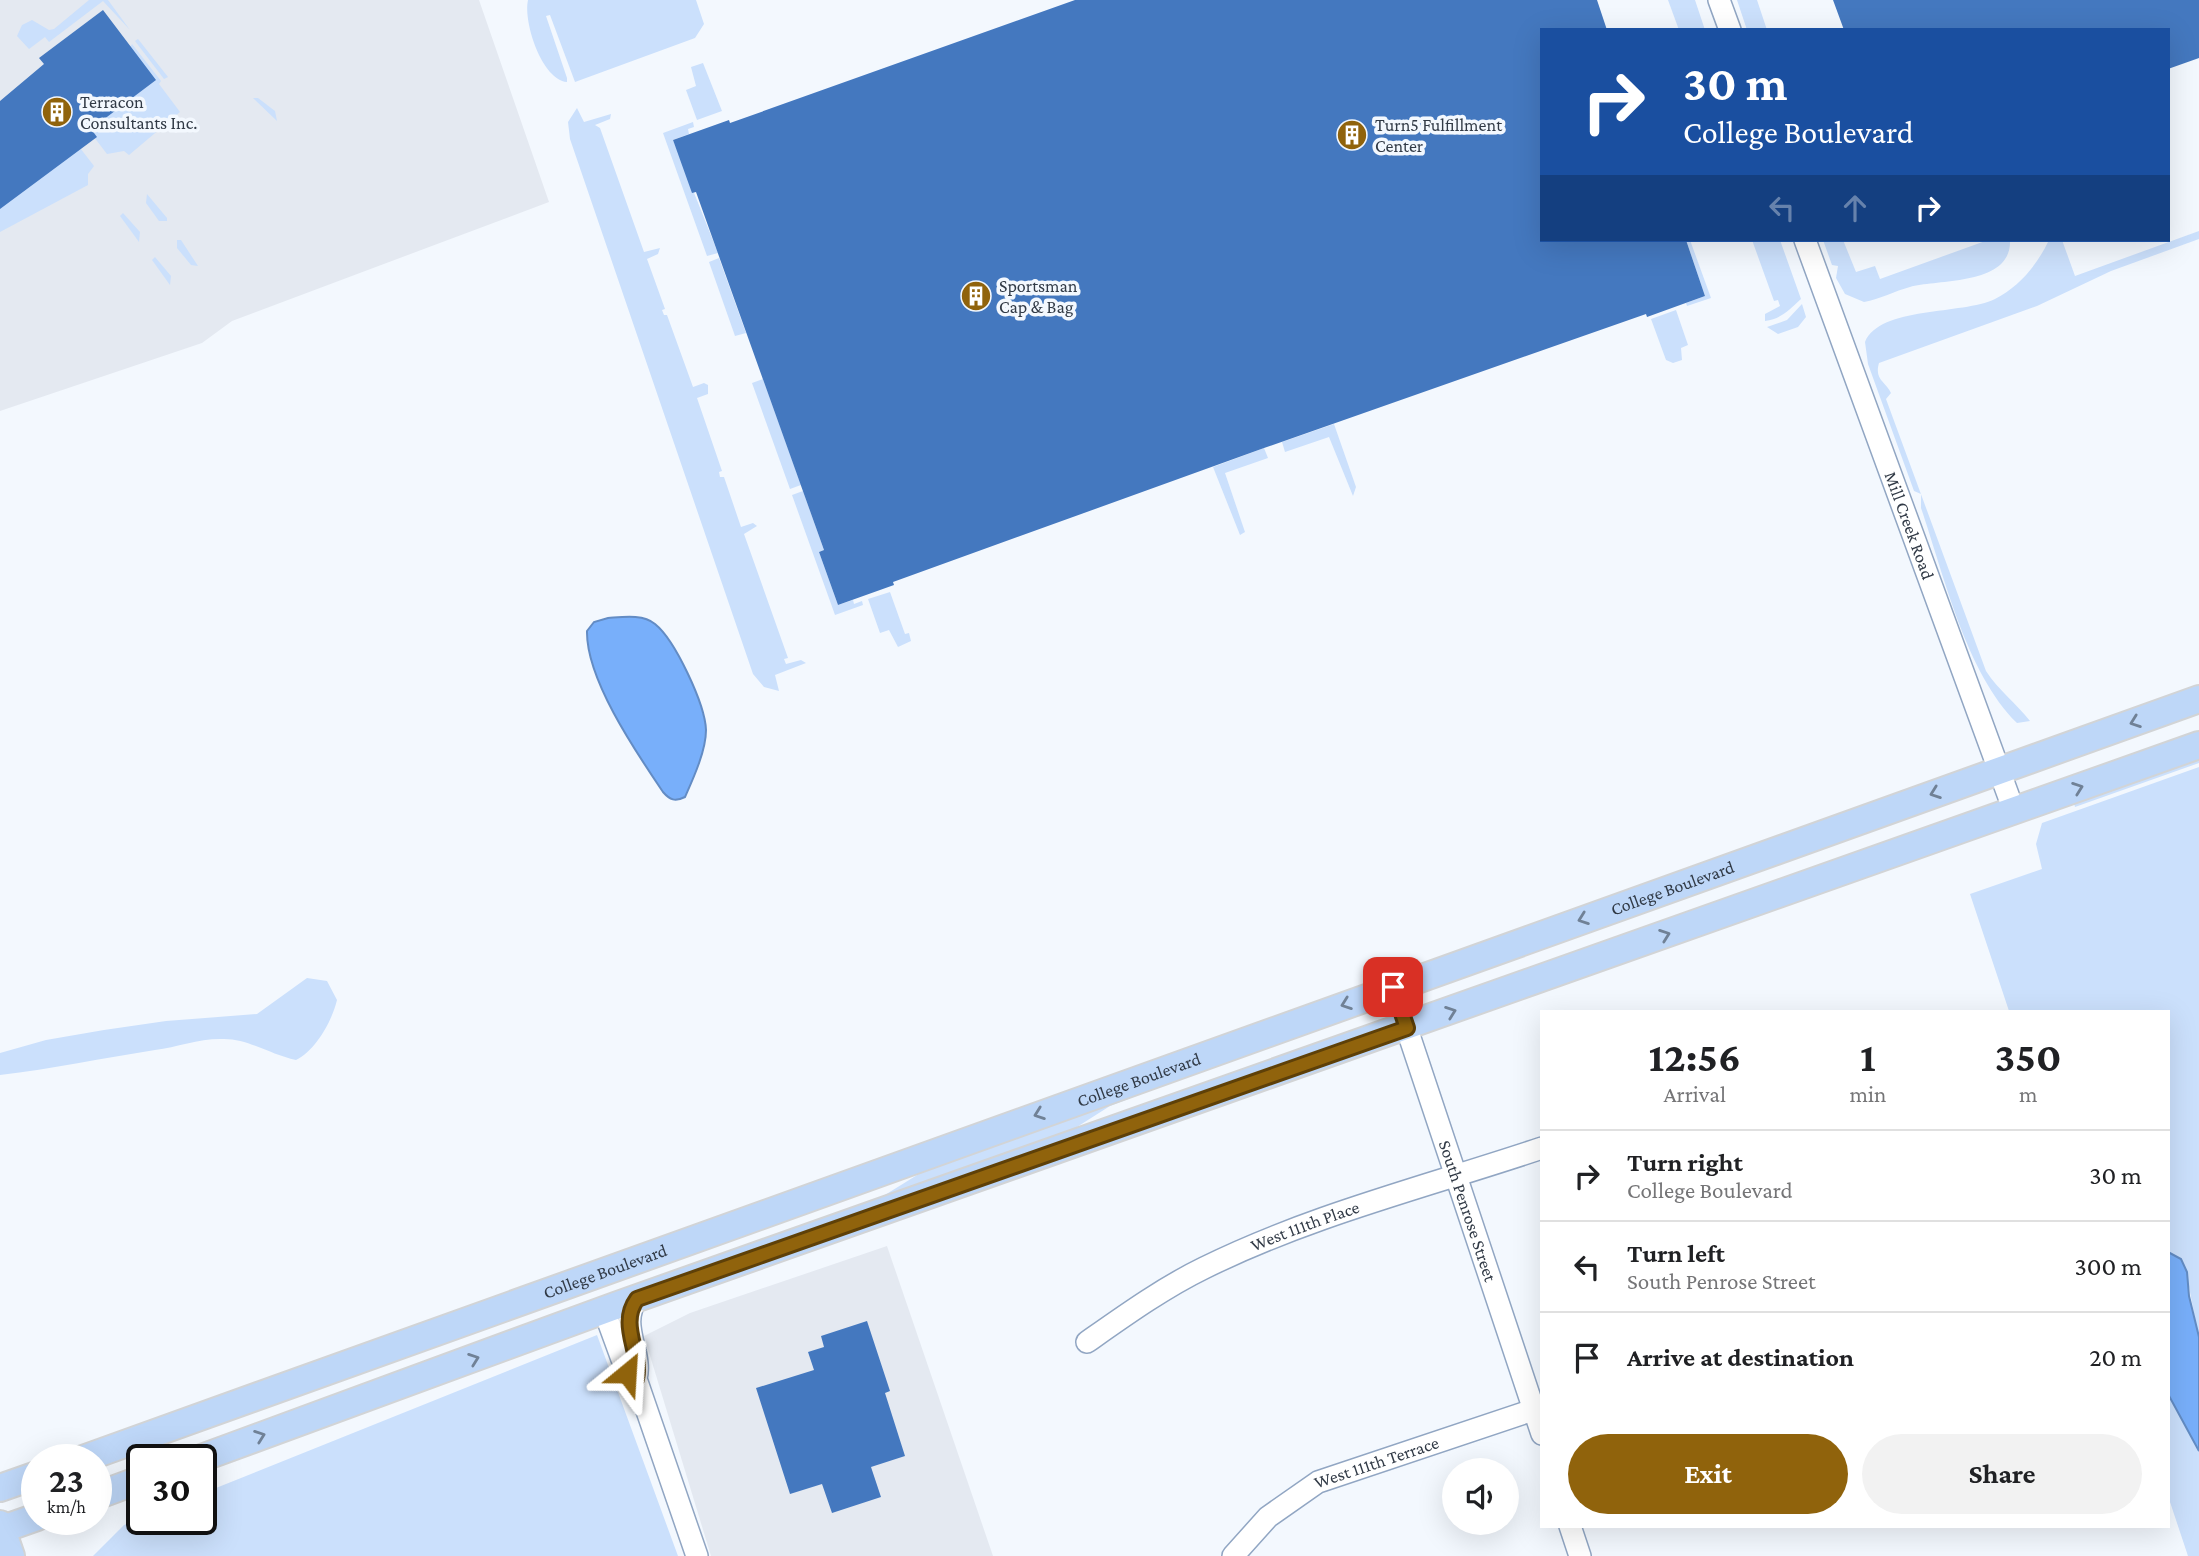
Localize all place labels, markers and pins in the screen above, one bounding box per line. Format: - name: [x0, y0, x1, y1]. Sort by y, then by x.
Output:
- place label: Terracon Consultants Inc.: [80, 92, 197, 133]
- building icon: Terracon Consultants Inc.: [40, 95, 74, 129]
- place label: Turn5 Fulfillment Center: [1375, 115, 1503, 156]
- building icon: Turn5 Fulfillment Center: [1335, 118, 1369, 152]
- place label: Sportsman Cap & Bag: [999, 276, 1078, 317]
- building icon: Sportsman Cap & Bag: [959, 279, 993, 313]
- pin: [1363, 957, 1423, 1017]

